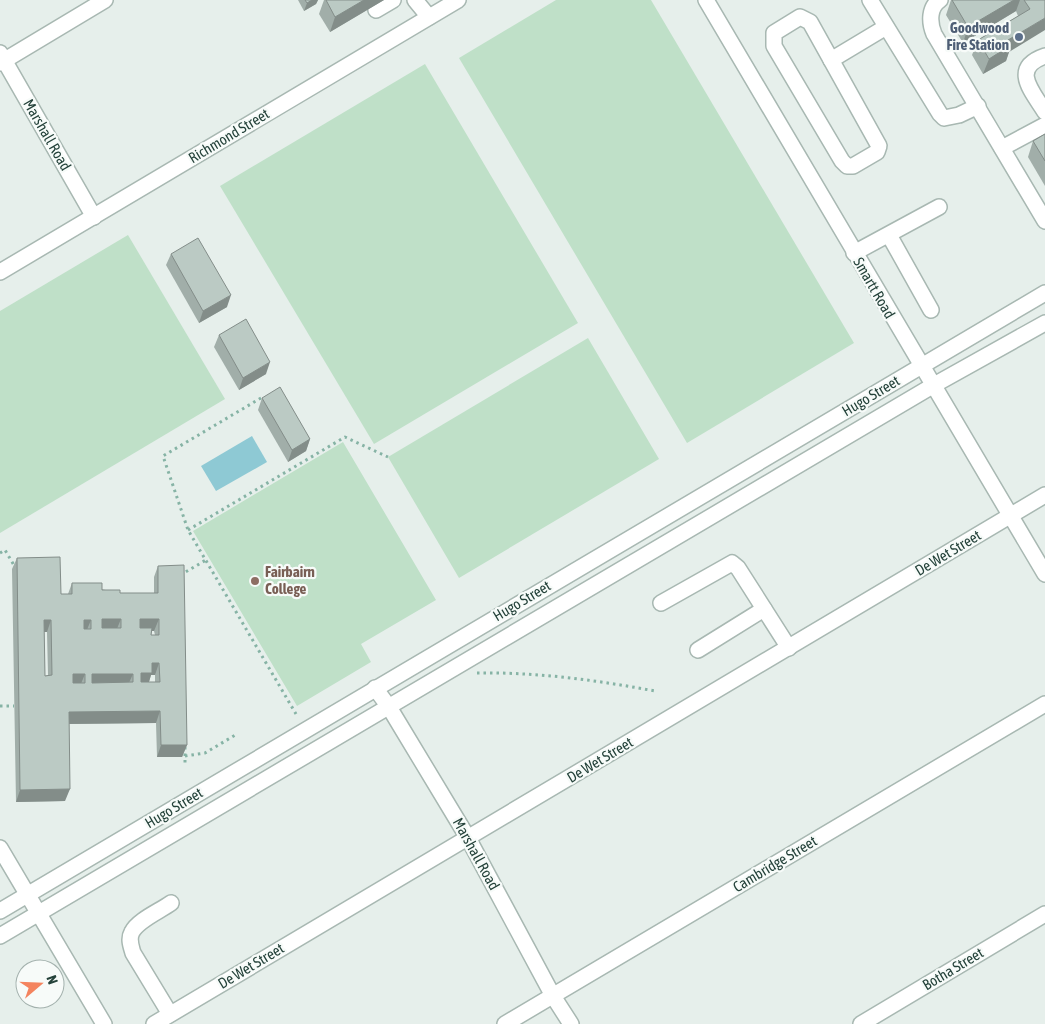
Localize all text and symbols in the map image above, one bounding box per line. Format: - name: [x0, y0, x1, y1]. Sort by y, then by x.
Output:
- place label: Goodwood Fire Station: [947, 19, 1009, 53]
- marker: Goodwood Fire Station: [1013, 31, 1025, 43]
- street label: Marshall Road: [20, 96, 75, 173]
- street label: Richmond Street: [185, 105, 272, 166]
- street label: Smartt Road: [850, 254, 899, 321]
- street label: Hugo Street: [839, 372, 903, 419]
- street label: De Wet Street: [912, 526, 984, 579]
- place label: Fairbairn College: [265, 563, 315, 597]
- marker: Fairbairn College: [249, 575, 261, 587]
- street label: Hugo Street: [490, 577, 554, 624]
- street label: De Wet Street: [564, 733, 636, 786]
- street label: Hugo Street: [142, 784, 206, 831]
- street label: Marshall Road: [450, 815, 503, 893]
- street label: Cambridge Street: [730, 832, 820, 895]
- street label: De Wet Street: [215, 939, 287, 992]
- street label: Botha Street: [919, 944, 986, 993]
- north arrow: [15, 959, 65, 1009]
- text: N: [43, 973, 61, 986]

